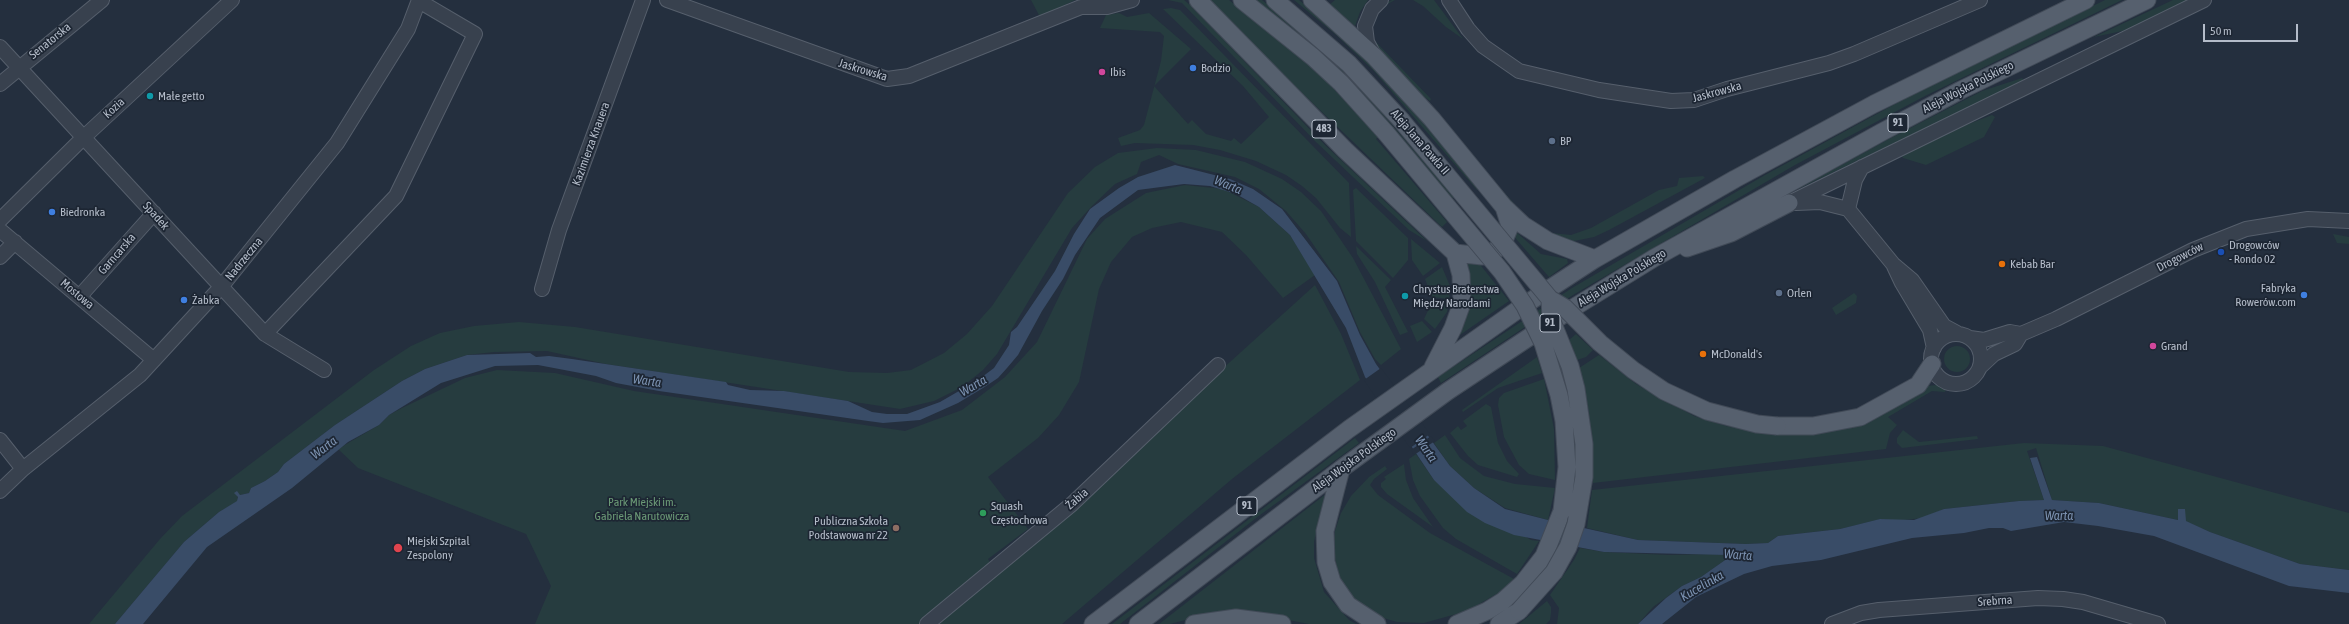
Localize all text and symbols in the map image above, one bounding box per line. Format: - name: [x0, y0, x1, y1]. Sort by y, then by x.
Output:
- scale bar: [2205, 16, 2300, 42]
- street label: Senatorska: [26, 20, 74, 62]
- text: 50 m: [2210, 24, 2232, 38]
- street label: Jaskrowska: [837, 56, 889, 84]
- street label: Aleja Wojska Polskiego: [1920, 58, 2016, 116]
- place label: Bodzio: [1201, 61, 1231, 75]
- marker: Bodzio: [1188, 63, 1198, 73]
- place label: Ibis: [1110, 65, 1126, 79]
- marker: Ibis: [1097, 67, 1107, 77]
- street label: Jaskrowska: [1691, 79, 1743, 105]
- place label: Małe getto: [158, 89, 205, 103]
- marker: Małe getto: [145, 91, 155, 101]
- street label: Kozia: [100, 95, 128, 121]
- street label: Kazimierza Knauera: [569, 100, 613, 188]
- street label: Aleja Jana Pawła II: [1388, 106, 1452, 178]
- road number: 91: [1888, 114, 1908, 132]
- road number: 483: [1312, 120, 1336, 138]
- place label: BP: [1560, 134, 1572, 148]
- marker: BP: [1547, 136, 1557, 146]
- water label: Warta: [1212, 172, 1244, 198]
- street label: Spadek: [140, 199, 172, 233]
- place label: Biedronka: [60, 205, 105, 219]
- marker: Biedronka: [47, 207, 57, 217]
- street label: Garncarska: [95, 230, 139, 278]
- street label: Nadrzeczna: [222, 234, 266, 284]
- place label: Drogowców - Rondo 02: [2229, 238, 2280, 266]
- street label: Drogowców: [2154, 239, 2206, 275]
- street label: Aleja Wojska Polskiego: [1575, 246, 1669, 310]
- marker: Drogowców - Rondo 02: [2216, 247, 2226, 257]
- place label: Kebab Bar: [2010, 257, 2054, 271]
- marker: Kebab Bar: [1997, 259, 2007, 269]
- street label: Mostowa: [57, 276, 97, 312]
- place label: Fabryka Rowerów.com: [2235, 281, 2296, 309]
- place label: Chrystus Braterstwa Między Narodami: [1413, 282, 1499, 310]
- place label: Orlen: [1787, 286, 1812, 300]
- marker: Orlen: [1774, 288, 1784, 298]
- marker: Fabryka Rowerów.com: [2299, 290, 2309, 300]
- marker: Chrystus Braterstwa Między Narodami: [1400, 291, 1410, 301]
- place label: Żabka: [192, 293, 220, 307]
- marker: Żabka: [179, 295, 189, 305]
- road number: 91: [1540, 314, 1560, 332]
- place label: Grand: [2161, 339, 2188, 353]
- marker: Grand: [2148, 341, 2158, 351]
- place label: McDonald's: [1711, 347, 1762, 361]
- marker: McDonald's: [1698, 349, 1708, 359]
- water label: Warta: [632, 371, 662, 391]
- water label: Warta: [957, 372, 989, 400]
- street label: Aleja Wojska Polskiego: [1309, 425, 1399, 495]
- water label: Warta: [308, 433, 340, 463]
- water label: Warta: [1411, 433, 1441, 465]
- street label: Żabia: [1063, 485, 1091, 513]
- park label: Park Miejski im. Gabriela Narutowicza: [595, 495, 689, 523]
- road number: 91: [1237, 497, 1257, 515]
- place label: Squash Częstochowa: [991, 499, 1048, 527]
- marker: Squash Częstochowa: [978, 508, 988, 518]
- water label: Warta: [2045, 508, 2073, 524]
- place label: Publiczna Szkoła Podstawowa nr 22: [809, 514, 888, 542]
- marker: Publiczna Szkoła Podstawowa nr 22: [891, 523, 901, 533]
- place label: Miejski Szpital Zespolony: [407, 534, 470, 562]
- marker: Miejski Szpital Zespolony: [392, 542, 404, 554]
- water label: Warta: [1723, 546, 1753, 564]
- water label: Kucelinka: [1678, 567, 1726, 605]
- street label: Srebrna: [1977, 593, 2013, 609]

